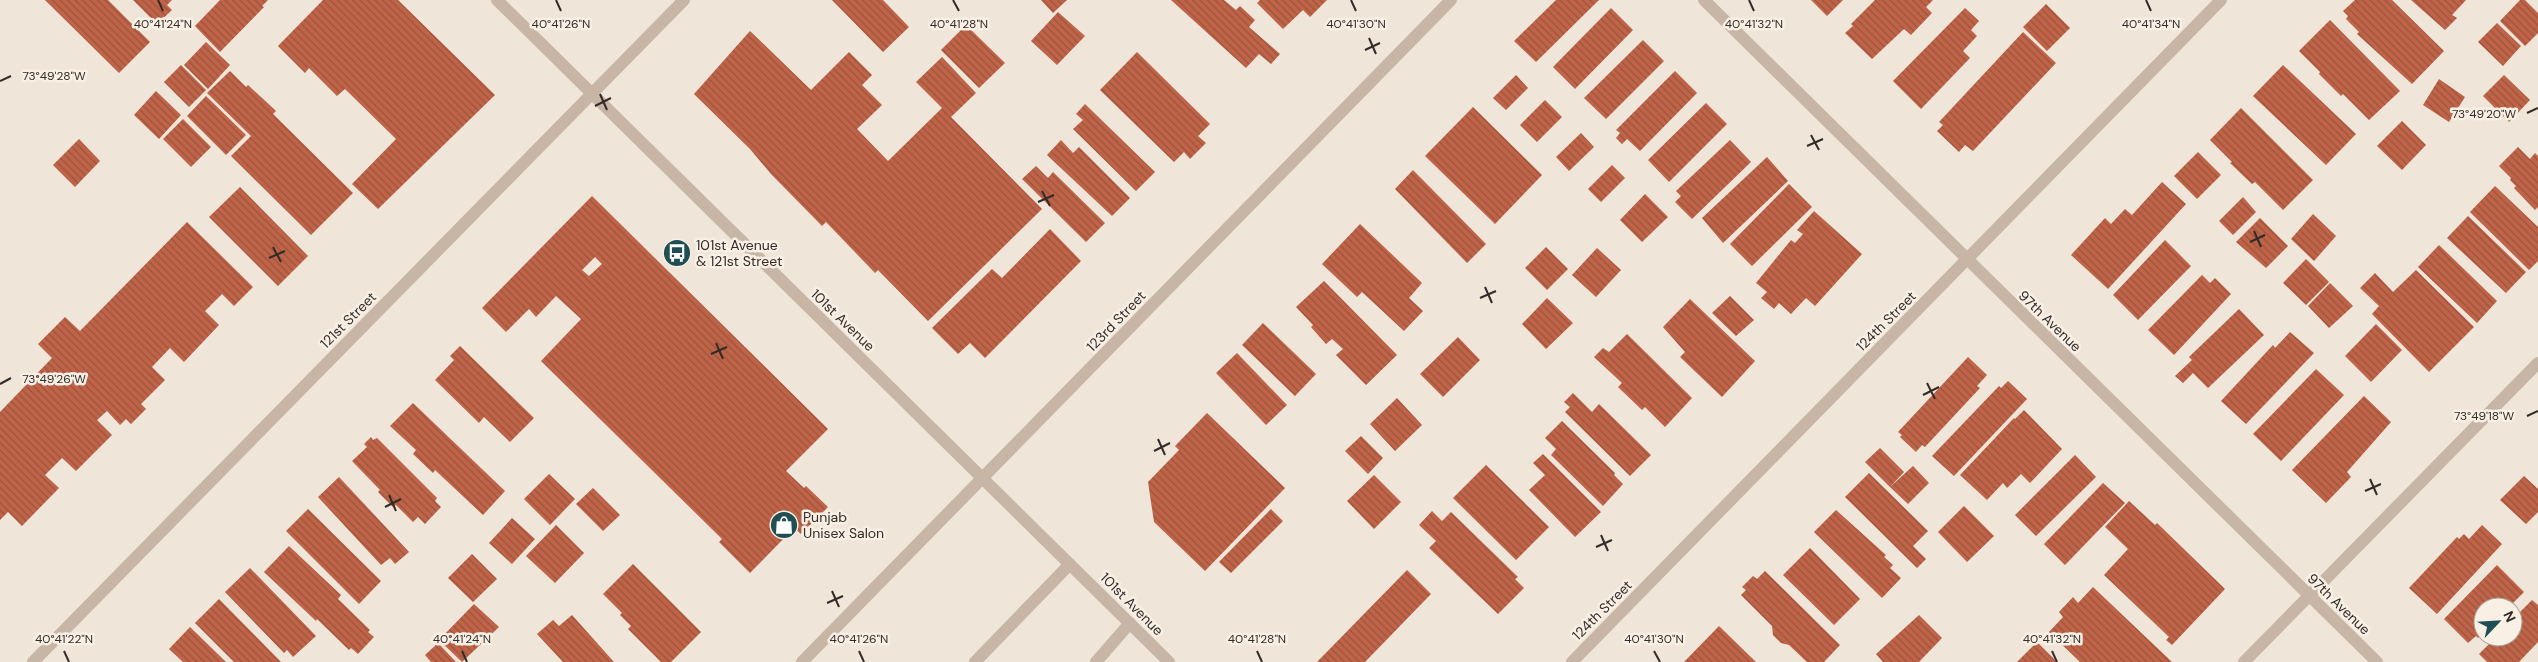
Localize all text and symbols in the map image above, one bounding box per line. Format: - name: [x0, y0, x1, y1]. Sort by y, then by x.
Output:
- text: 40°41'24"N: [134, 16, 192, 32]
- text: 40°41'26"N: [532, 16, 590, 32]
- text: 40°41'28"N: [930, 16, 988, 32]
- text: 40°41'30"N: [1326, 16, 1386, 32]
- text: 40°41'32"N: [1725, 16, 1783, 32]
- text: 40°41'34"N: [2122, 16, 2180, 32]
- text: 73°49'28"W: [22, 68, 86, 84]
- text: 73°49'20"W: [2452, 106, 2516, 122]
- place label: 101st Avenue & 121st Street: [696, 236, 782, 270]
- bus stop icon: 101st Avenue & 121st Street: [662, 238, 692, 268]
- street label: 101st Avenue: [807, 285, 879, 355]
- street label: 97th Avenue: [2015, 286, 2085, 356]
- street label: 123rd Street: [1082, 287, 1150, 355]
- street label: 124th Street: [1852, 287, 1920, 355]
- street label: 121st Street: [316, 288, 380, 352]
- text: 73°49'26"W: [22, 371, 86, 387]
- text: 73°49'18"W: [2454, 408, 2514, 424]
- place label: Punjab Unisex Salon: [803, 508, 884, 542]
- shop icon: Punjab Unisex Salon: [769, 510, 799, 540]
- street label: 101st Avenue: [1097, 569, 1167, 639]
- street label: 97th Avenue: [2304, 569, 2374, 639]
- street label: 124th Street: [1568, 576, 1636, 644]
- north arrow: [2473, 597, 2523, 647]
- text: N: [2499, 608, 2520, 625]
- text: 40°41'22"N: [35, 631, 93, 647]
- text: 40°41'24"N: [433, 631, 491, 647]
- text: 40°41'26"N: [830, 631, 888, 647]
- text: 40°41'28"N: [1228, 631, 1286, 647]
- text: 40°41'30"N: [1624, 631, 1684, 647]
- text: 40°41'32"N: [2023, 631, 2081, 647]

